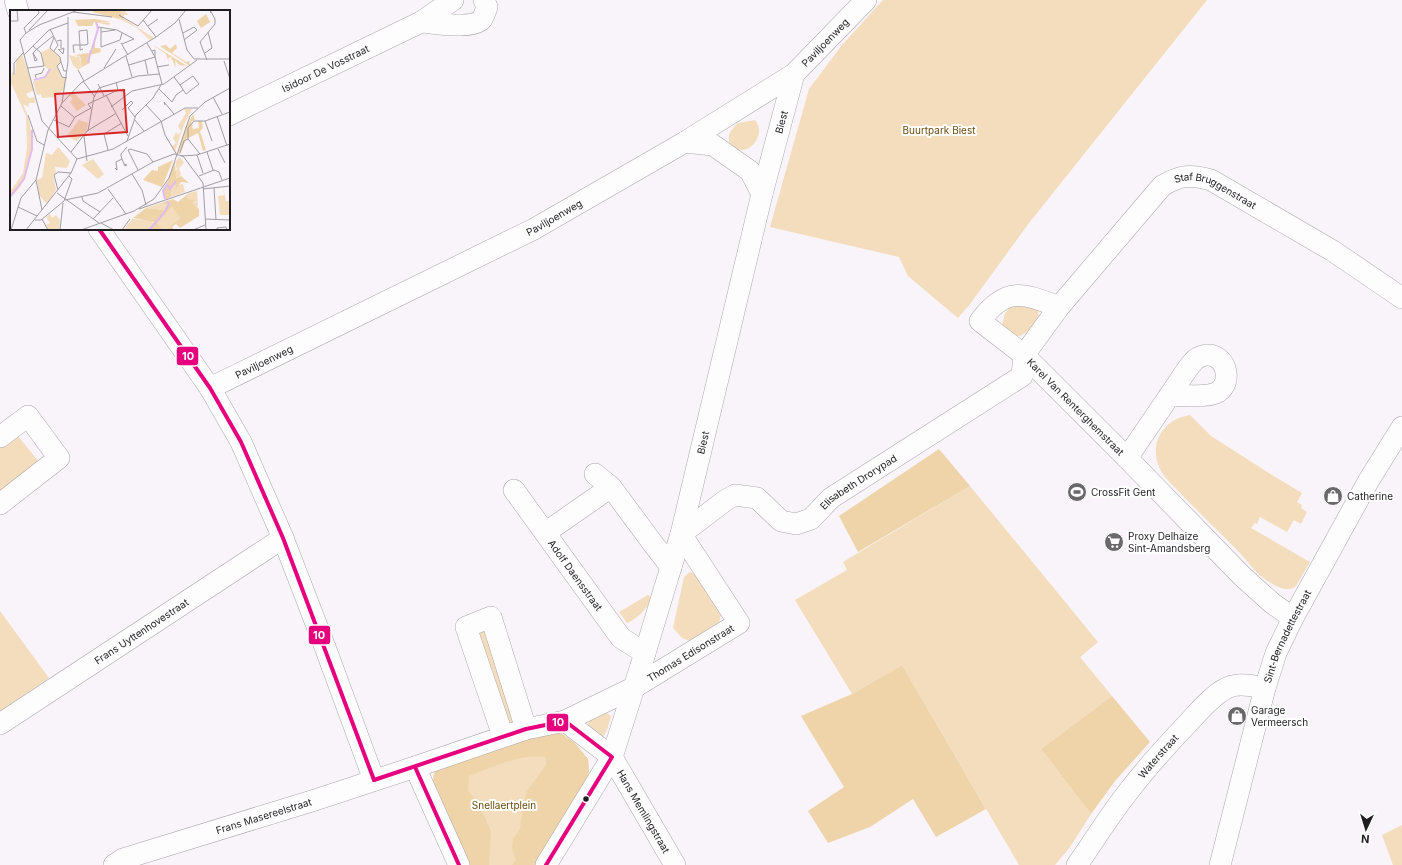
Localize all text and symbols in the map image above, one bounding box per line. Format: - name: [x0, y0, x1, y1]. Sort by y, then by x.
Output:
- inset map: [10, 10, 230, 230]
- street label: Paviljoenweg: [799, 16, 851, 69]
- street label: Isidoor De Vosstraat: [280, 42, 372, 95]
- street label: Biest: [772, 109, 790, 135]
- park label: Buurtpark Biest: [903, 124, 976, 136]
- street label: Staf Bruggenstraat: [1172, 170, 1259, 211]
- street label: Paviljoenweg: [524, 197, 584, 238]
- street label: Paviljoenweg: [233, 342, 295, 381]
- line badge: 10: [176, 346, 199, 366]
- text: 10: [182, 349, 194, 363]
- street label: Karel Van Renterghemstraat: [1025, 356, 1127, 458]
- street label: Biest: [694, 429, 711, 455]
- street label: Elisabeth Drorypad: [817, 452, 899, 512]
- sports icon: CrossFit Gent: [1066, 481, 1088, 503]
- shop icon: Catherine: [1322, 485, 1344, 507]
- place label: CrossFit Gent: [1091, 486, 1156, 498]
- place label: Catherine: [1347, 490, 1393, 502]
- place label: Proxy Delhaize Sint-Amandsberg: [1128, 530, 1210, 554]
- supermarket icon: Proxy Delhaize Sint-Amandsberg: [1103, 531, 1125, 553]
- street label: Adolf Daensstraat: [546, 537, 606, 614]
- street label: Sint-Bernadettestraat: [1261, 587, 1314, 684]
- street label: Frans Uyttenhovestraat: [92, 596, 191, 666]
- street label: Thomas Edisonstraat: [645, 621, 737, 684]
- line badge: 10: [308, 625, 331, 645]
- text: 10: [313, 628, 325, 642]
- place label: Garage Vermeersch: [1251, 704, 1308, 728]
- shop icon: Garage Vermeersch: [1226, 705, 1248, 727]
- line badge: 10: [546, 713, 569, 732]
- text: 10: [552, 715, 564, 729]
- street label: Waterstraat: [1136, 731, 1181, 780]
- street label: Hans Memlingstraat: [615, 767, 673, 856]
- unlabelled marker: [581, 794, 591, 804]
- street label: Frans Masereelstraat: [214, 795, 314, 836]
- park label: Snellaertplein: [472, 799, 536, 811]
- north arrow: [1346, 809, 1386, 849]
- text: N: [1361, 832, 1370, 846]

